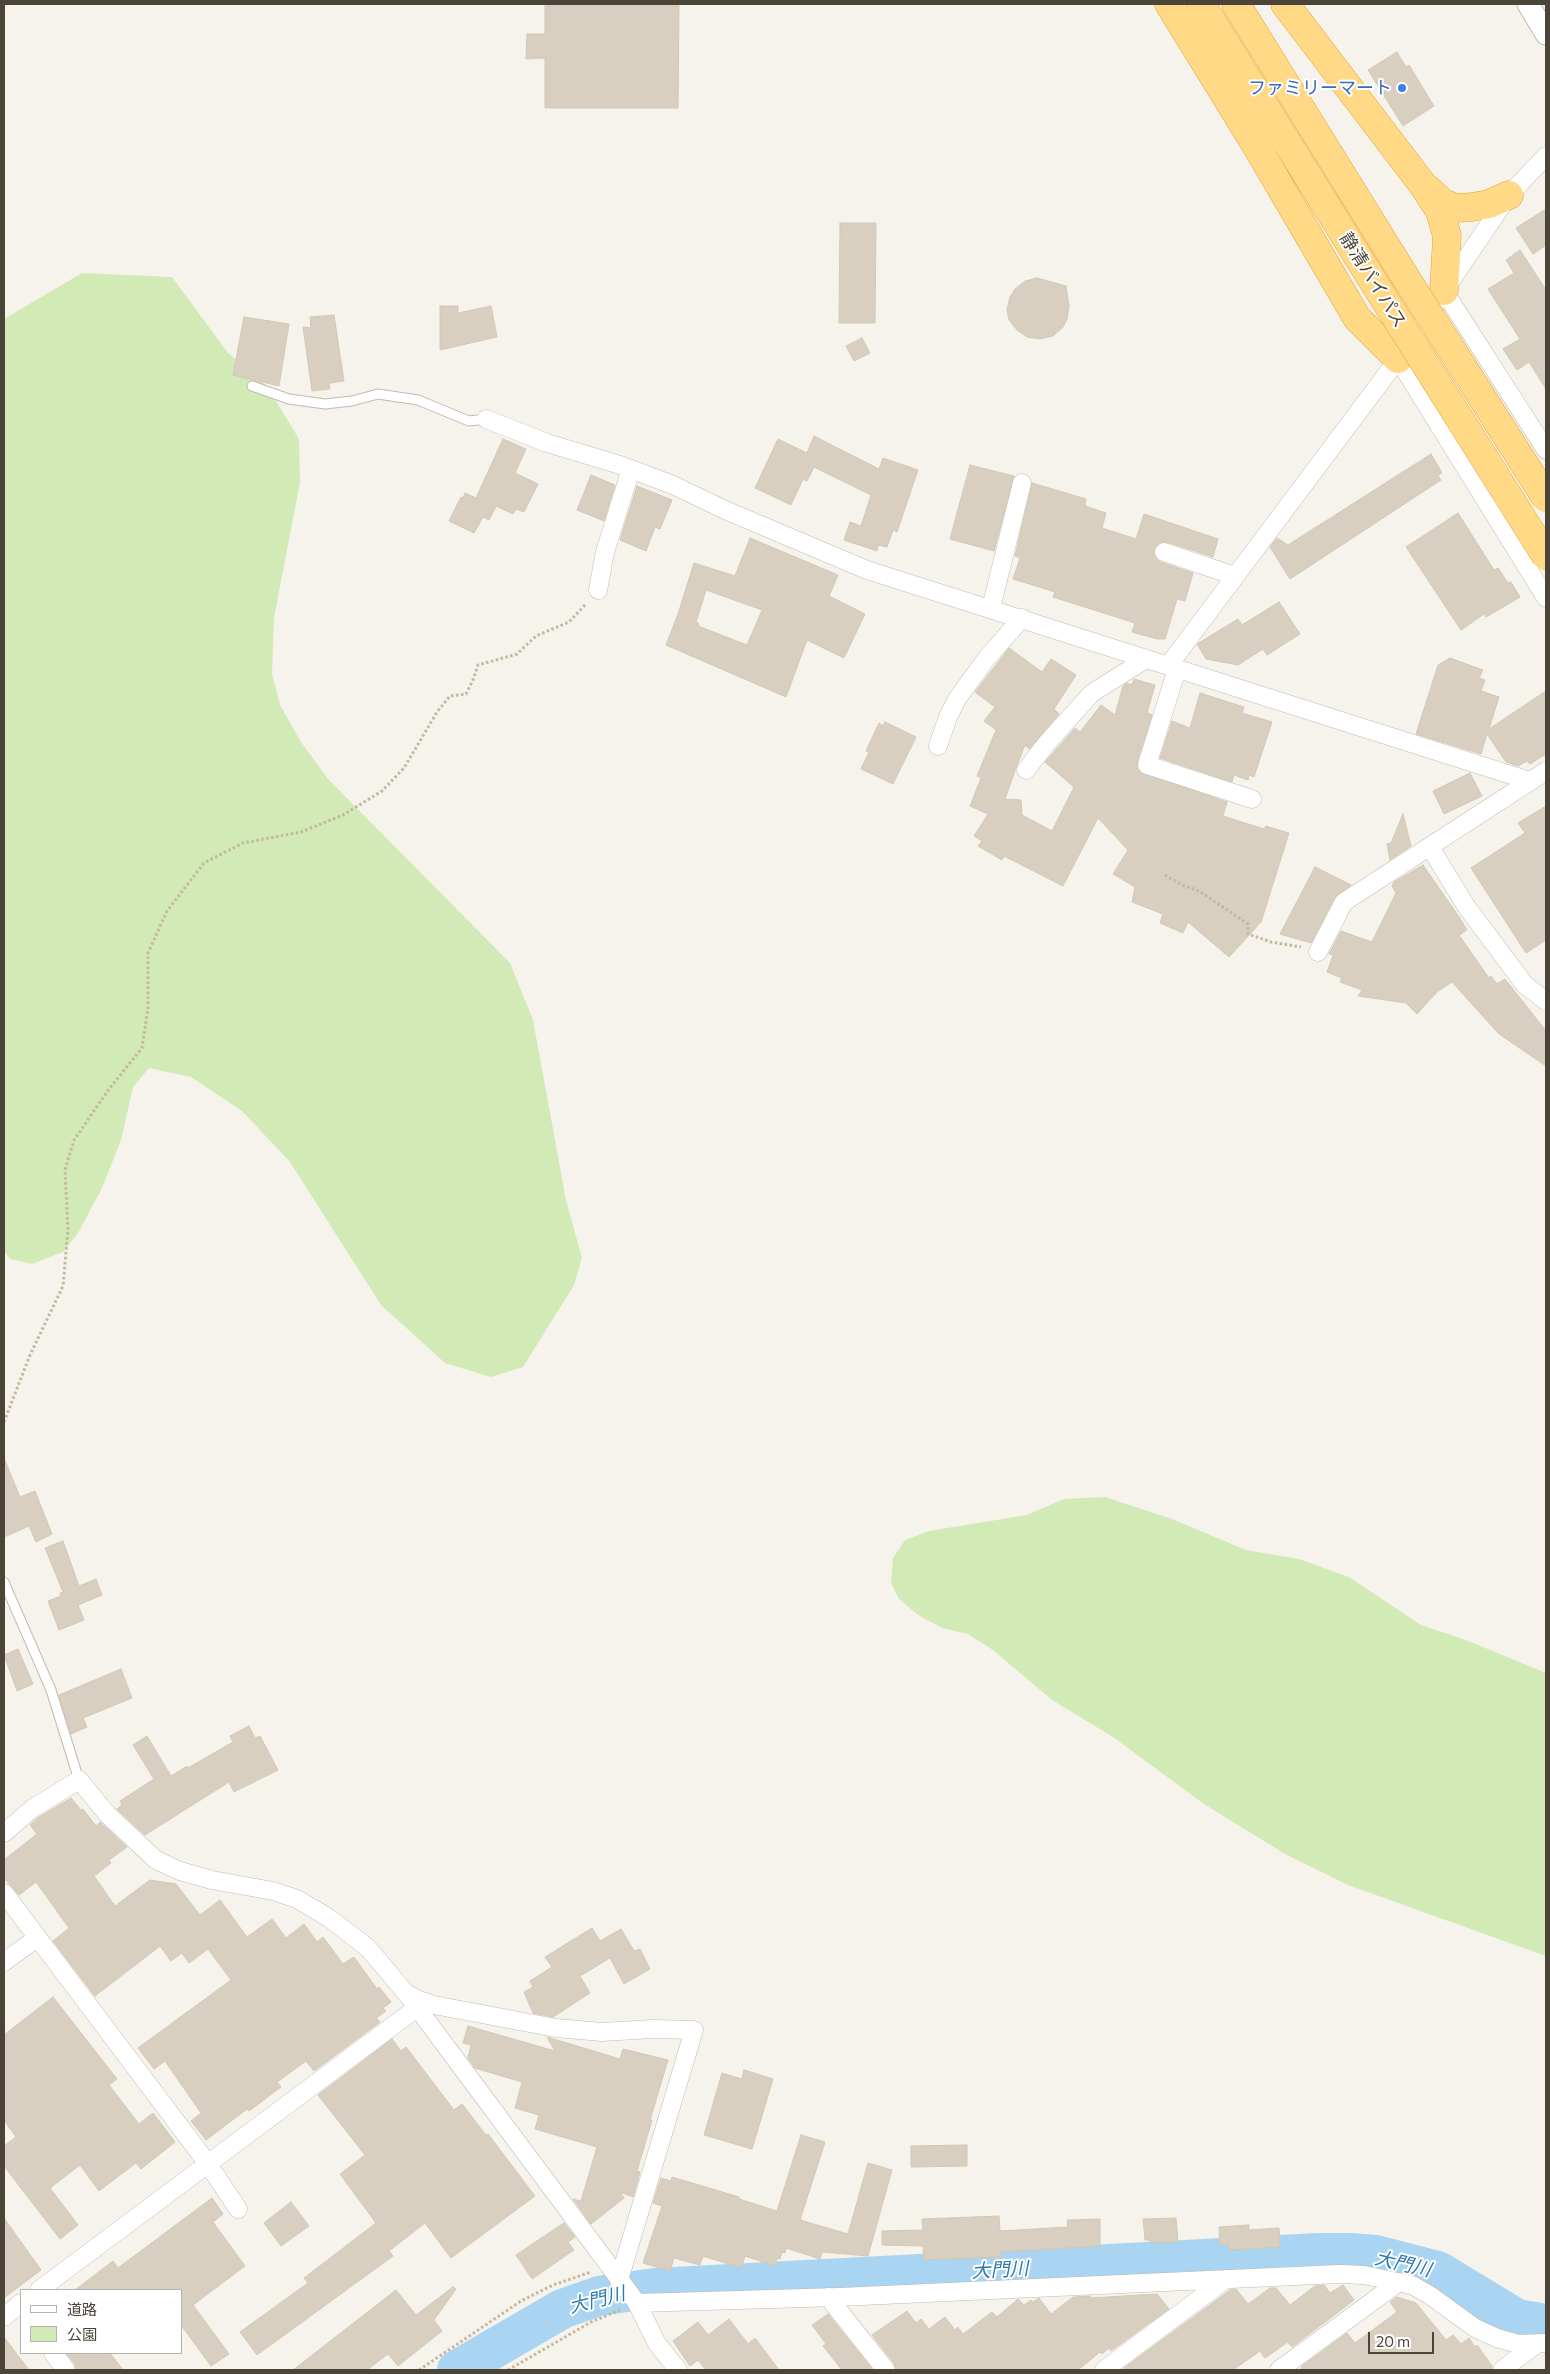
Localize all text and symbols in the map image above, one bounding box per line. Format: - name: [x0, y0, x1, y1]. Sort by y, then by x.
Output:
- place label: ファミリーマート: [1248, 77, 1392, 99]
- marker: ファミリーマート: [1396, 82, 1408, 94]
- street label: 静清バイパス: [1335, 228, 1411, 332]
- water label: 大門川: [1373, 2246, 1433, 2282]
- water label: 大門川: [971, 2257, 1029, 2283]
- water label: 大門川: [567, 2282, 627, 2318]
- legend: [20, 2289, 182, 2354]
- text: 道路: [67, 2300, 97, 2318]
- scale bar: [1370, 2322, 1436, 2354]
- text: 公園: [67, 2325, 97, 2343]
- text: 20 m: [1376, 2332, 1410, 2350]

